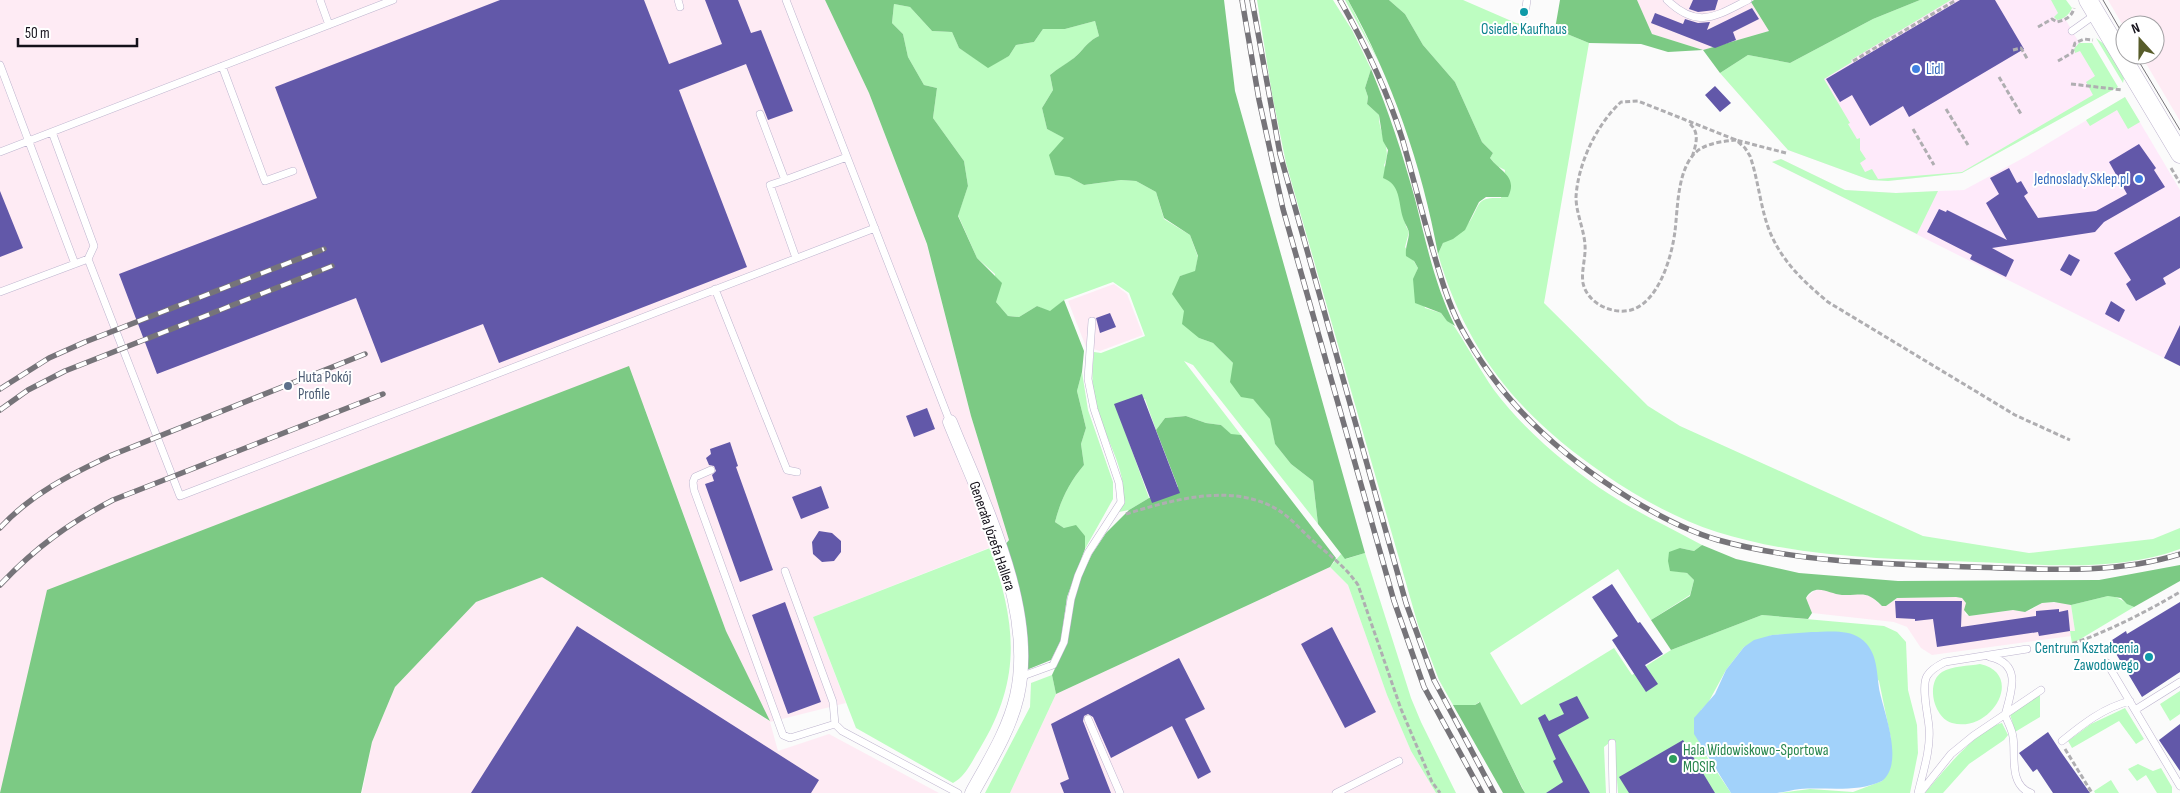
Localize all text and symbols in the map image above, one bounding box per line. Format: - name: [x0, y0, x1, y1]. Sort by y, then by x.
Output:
- marker: Osiedle Kaufhaus: [1518, 6, 1530, 18]
- scale bar: [18, 15, 136, 47]
- north arrow: [2115, 15, 2165, 65]
- text: N: [2129, 19, 2142, 38]
- place label: Osiedle Kaufhaus: [1481, 20, 1567, 39]
- text: 50 m: [25, 24, 50, 43]
- place label: Lidl: [1926, 60, 1943, 79]
- marker: Lidl: [1910, 63, 1922, 75]
- place label: Jednoslady.Sklep.pl: [2033, 170, 2129, 189]
- marker: Jednoslady.Sklep.pl: [2133, 173, 2145, 185]
- place label: Huta Pokój Profile: [298, 368, 352, 404]
- marker: Huta Pokój Profile: [282, 380, 294, 392]
- street label: Generała Józefa Hallera: [964, 479, 1020, 593]
- place label: Centrum Kształcenia Zawodowego: [2035, 639, 2139, 675]
- marker: Centrum Kształcenia Zawodowego: [2143, 651, 2155, 663]
- place label: Hala Widowiskowo-Sportowa MOSIR: [1683, 741, 1829, 777]
- marker: Hala Widowiskowo-Sportowa MOSIR: [1667, 753, 1679, 765]

